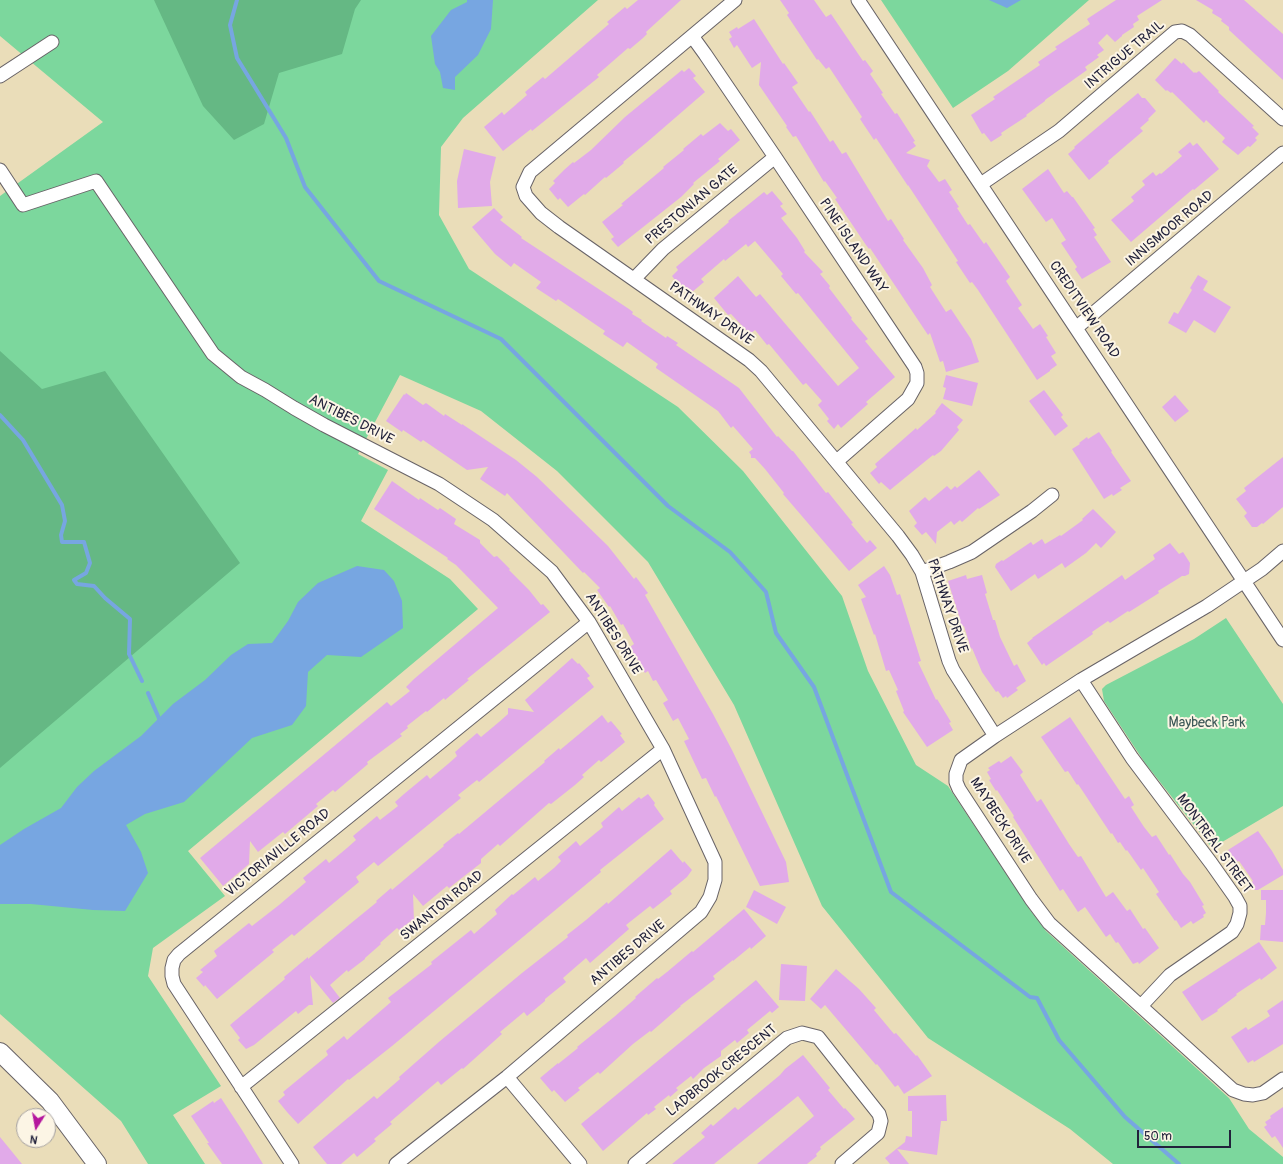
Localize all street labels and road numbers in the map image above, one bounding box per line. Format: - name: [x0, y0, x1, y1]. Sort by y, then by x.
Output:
- street label: INTRIGUE TRAIL: [1082, 17, 1168, 93]
- street label: PRESTONIAN GATE: [642, 162, 742, 248]
- street label: INNISMOOR ROAD: [1123, 188, 1217, 270]
- street label: PINE ISLAND WAY: [815, 196, 891, 296]
- street label: CREDITVIEW ROAD: [1045, 258, 1123, 362]
- street label: PATHWAY DRIVE: [666, 279, 756, 349]
- street label: ANTIBES DRIVE: [306, 391, 396, 449]
- street label: PATHWAY DRIVE: [923, 557, 971, 655]
- street label: ANTIBES DRIVE: [581, 590, 645, 678]
- street label: MAYBECK DRIVE: [966, 775, 1034, 867]
- street label: MONTREAL STREET: [1173, 791, 1255, 897]
- street label: VICTORIAVILLE ROAD: [222, 805, 334, 901]
- street label: SWANTON ROAD: [397, 867, 487, 945]
- street label: ANTIBES DRIVE: [587, 917, 669, 989]
- street label: LADBROOK CRESCENT: [664, 1021, 780, 1121]

